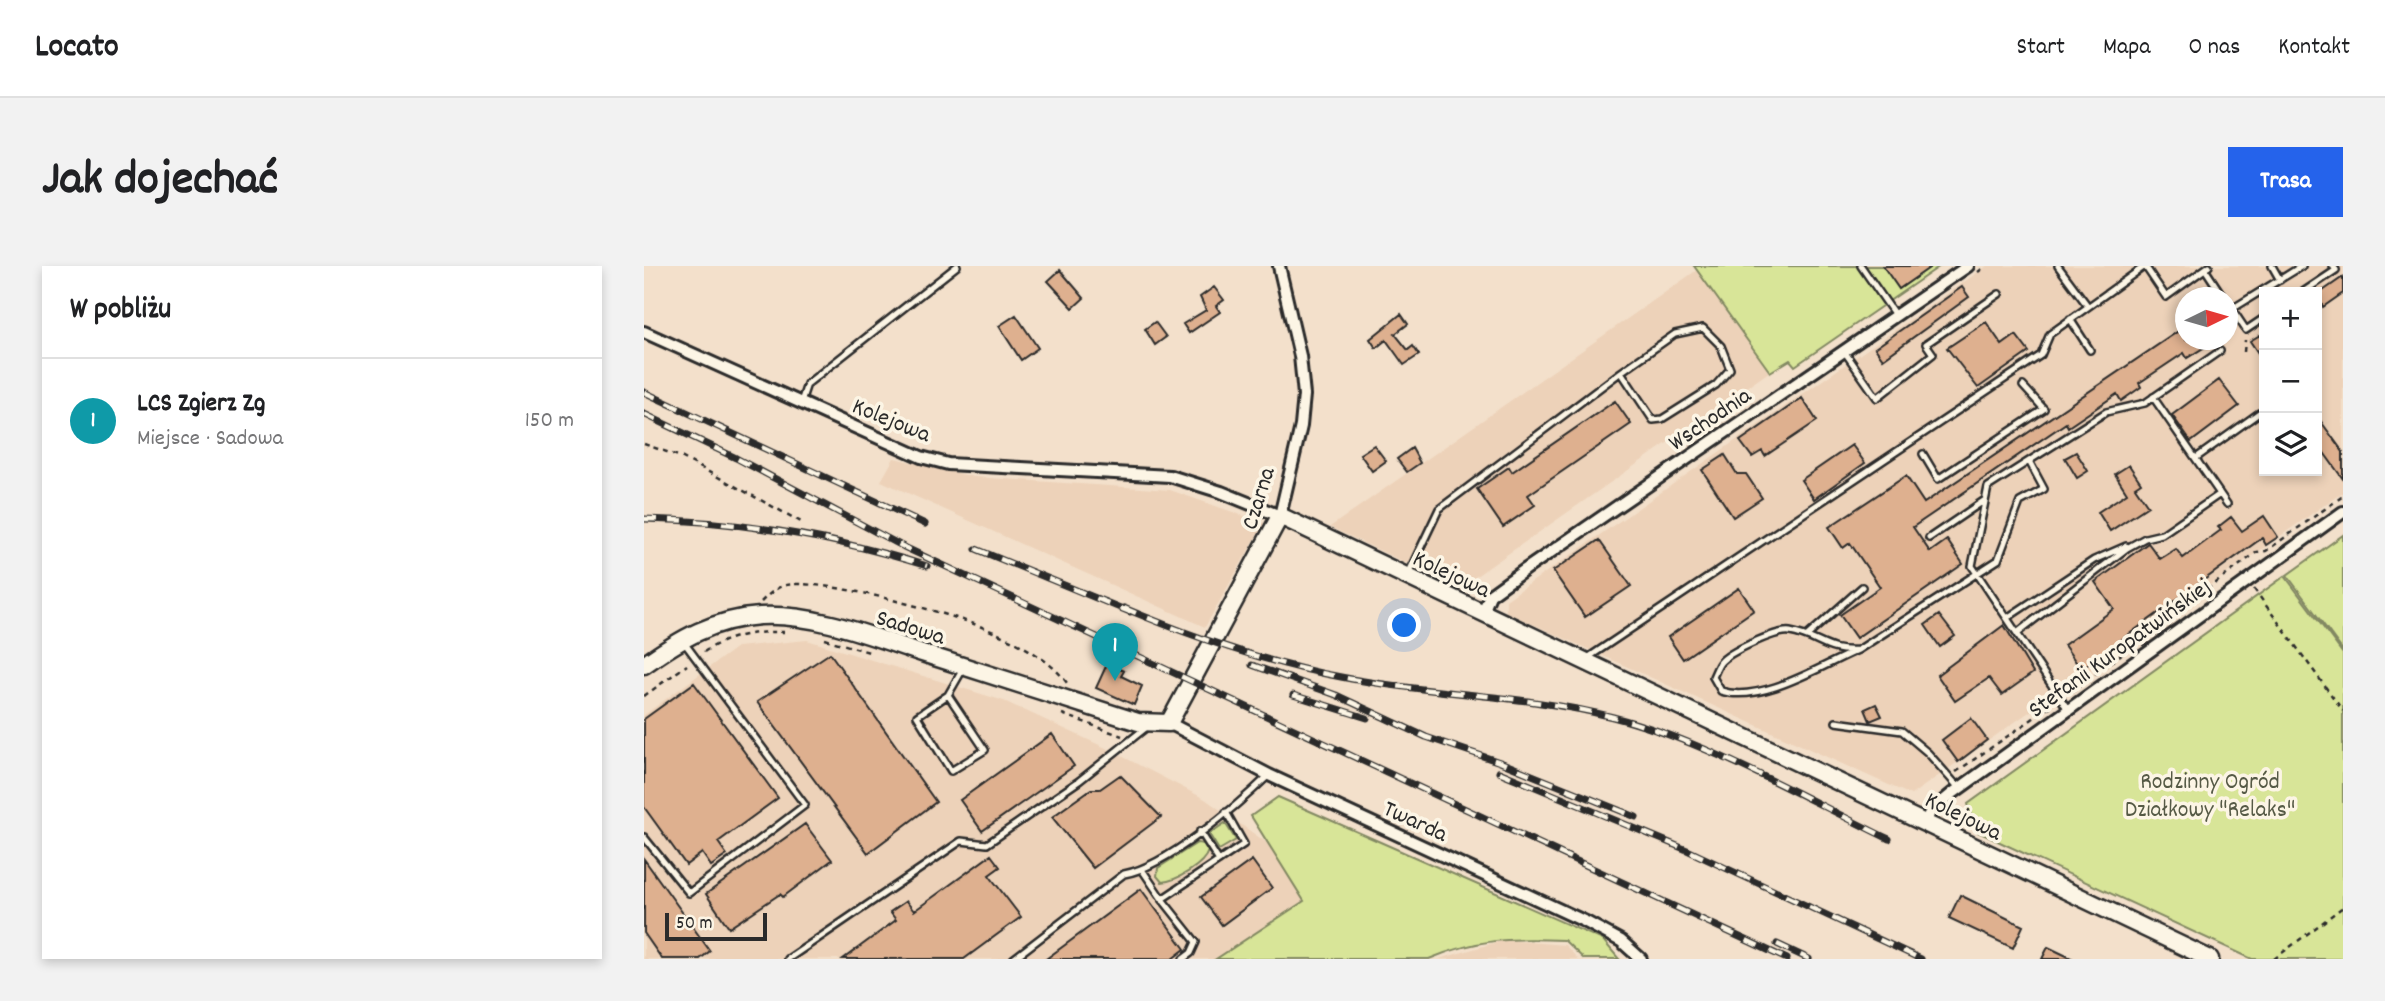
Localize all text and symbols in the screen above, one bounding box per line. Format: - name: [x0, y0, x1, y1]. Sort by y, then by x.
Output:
- text: Locato: [35, 25, 119, 72]
- text: Start: [2016, 31, 2065, 65]
- text: Mapa: [2103, 31, 2151, 65]
- text: O nas: [2189, 31, 2240, 65]
- text: Kontakt: [2278, 31, 2350, 65]
- text: Jak dojechać: [42, 147, 278, 217]
- button: Trasa: [2228, 147, 2343, 217]
- north arrow: [2175, 287, 2238, 350]
- map controls: [2259, 287, 2322, 476]
- button: +: [2259, 287, 2322, 350]
- text: W pobliżu: [70, 290, 171, 333]
- button: −: [2259, 350, 2322, 413]
- street label: Wschodnia: [1663, 380, 1759, 461]
- text: LCS Zgierz Zg: [137, 386, 265, 423]
- street label: Kolejowa: [847, 391, 936, 453]
- text: 1: [90, 405, 96, 438]
- text: 150 m: [525, 405, 574, 438]
- button: layers: [2259, 413, 2322, 476]
- text: Miejsce · Sadowa: [137, 423, 283, 456]
- street label: Czarna: [1234, 463, 1286, 534]
- street label: Kolejowa: [1407, 543, 1496, 609]
- street label: Stefanii Kuropatwińskiej: [2022, 571, 2220, 728]
- street label: Sadowa: [871, 602, 950, 656]
- your location: [1387, 608, 1421, 642]
- pin: 1: [1092, 623, 1138, 681]
- park label: Rodzinny Ogród Działkowy "Relaks": [2125, 766, 2295, 828]
- street label: Kolejowa: [1919, 785, 2008, 851]
- street label: Twarda: [1377, 793, 1453, 853]
- scale bar: [665, 910, 766, 942]
- text: 50 m: [676, 911, 713, 938]

